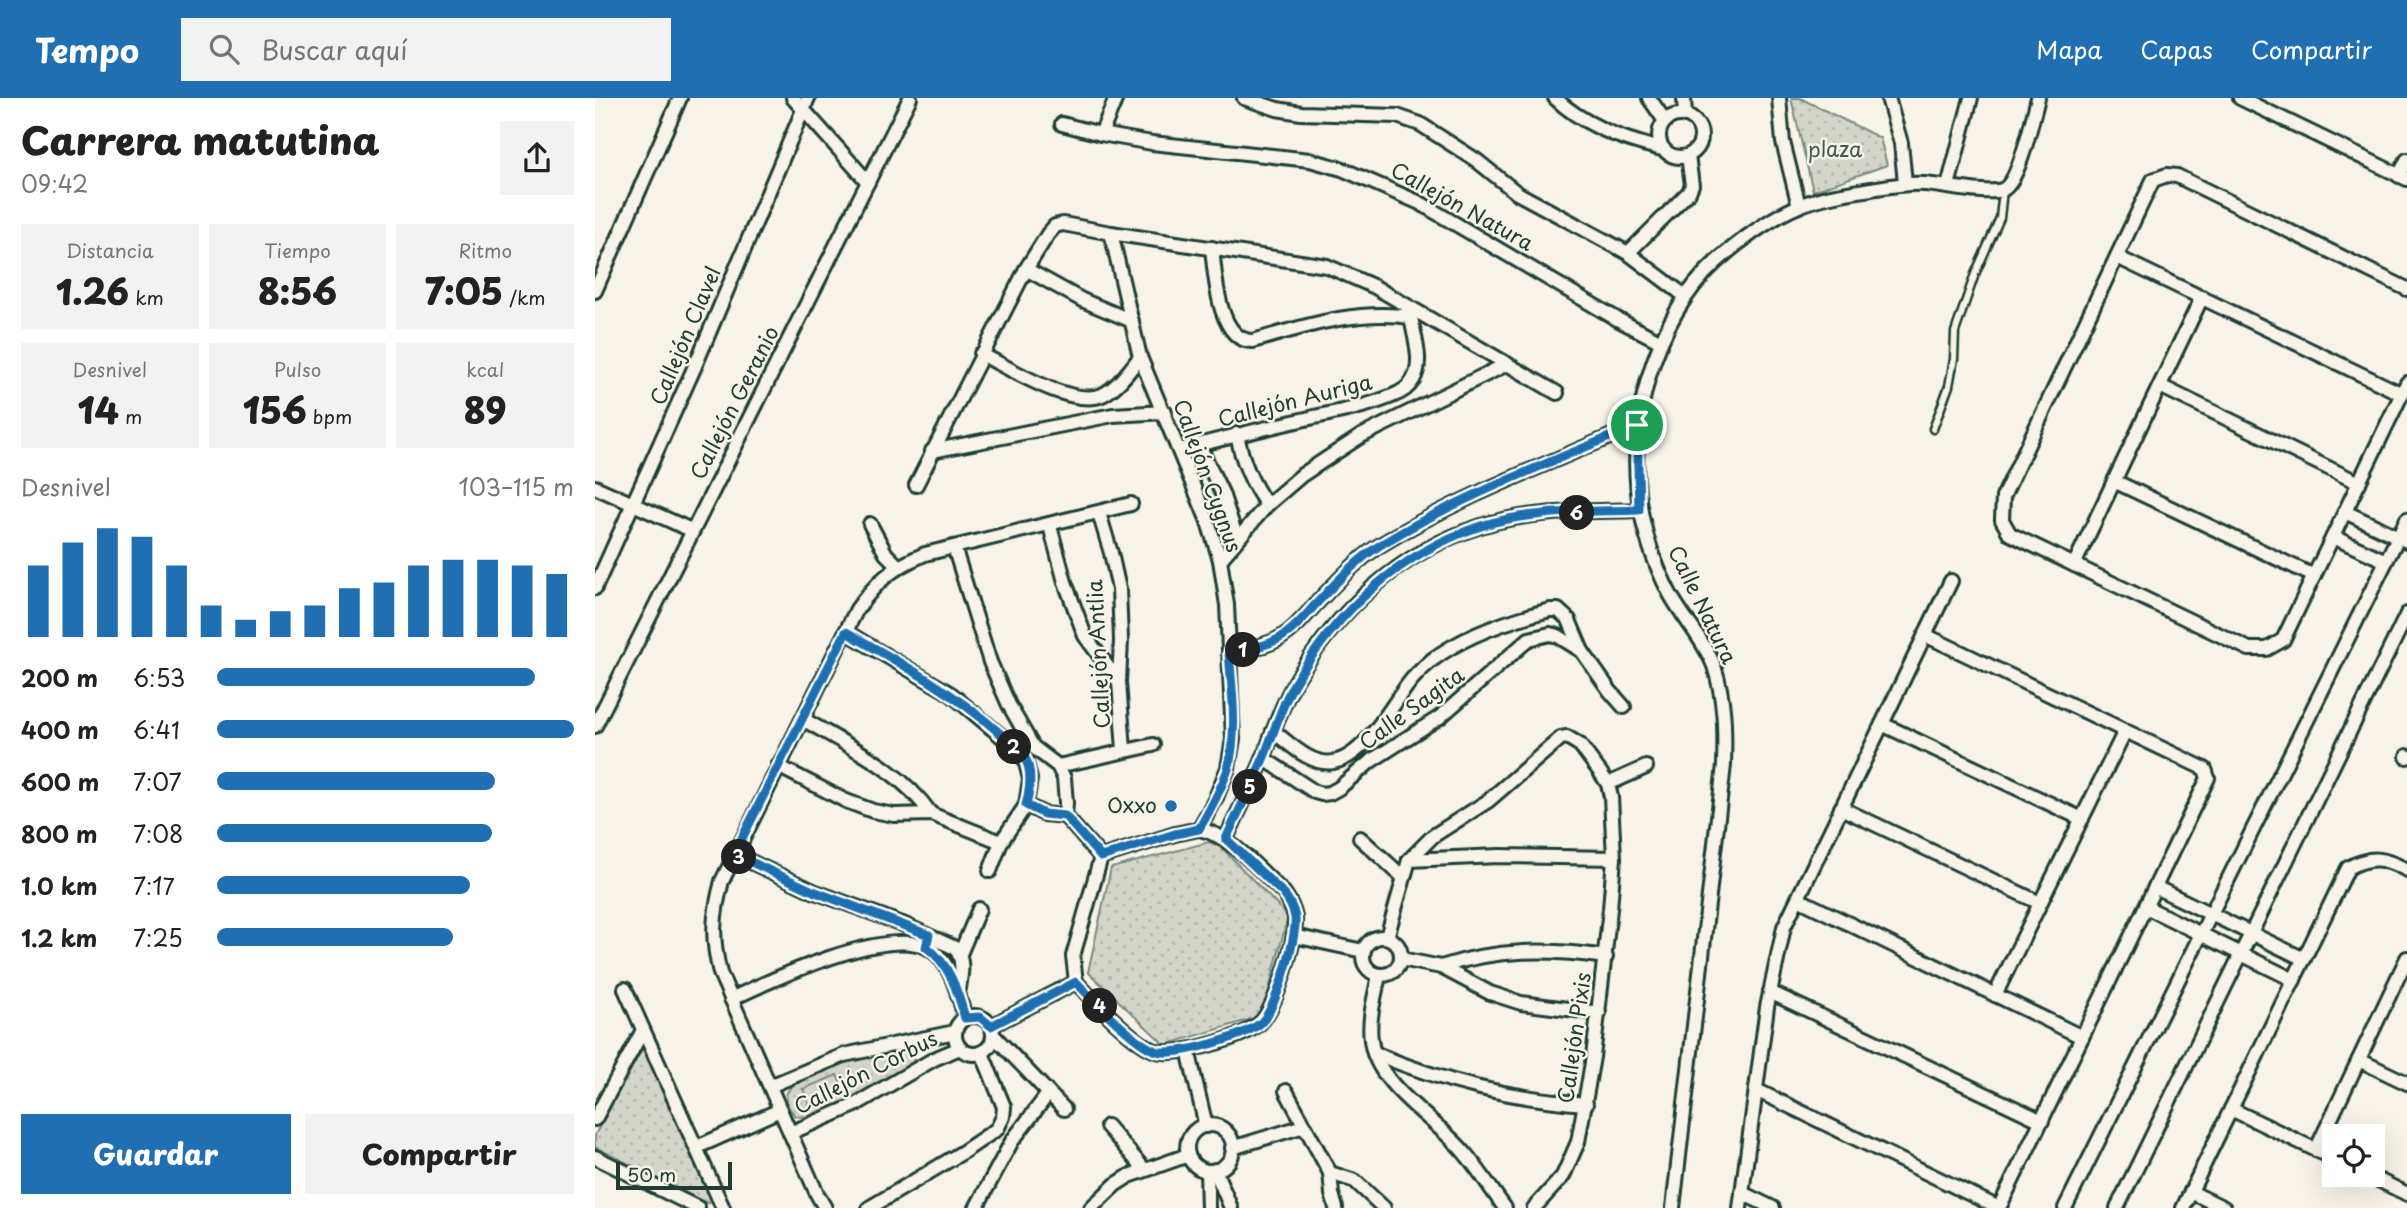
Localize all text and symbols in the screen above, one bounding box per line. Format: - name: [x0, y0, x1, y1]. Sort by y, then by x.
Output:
- search box: [181, 18, 671, 81]
- text: Tempo: [35, 24, 139, 74]
- icon: search: [205, 30, 243, 68]
- text: Buscar aquí: [261, 30, 408, 69]
- text: Mapa: [2036, 31, 2102, 67]
- text: Capas: [2140, 31, 2213, 67]
- text: Compartir: [2251, 31, 2372, 67]
- text: Carrera matutina: [21, 111, 380, 168]
- button: share: [500, 121, 574, 195]
- park label: plaza: [1808, 132, 1863, 164]
- street label: Callejón Natura: [1386, 153, 1540, 258]
- text: 09:42: [21, 166, 88, 201]
- text: Distancia: [66, 236, 154, 264]
- text: Tiempo: [264, 236, 331, 264]
- text: Ritmo: [458, 236, 512, 264]
- street label: Callejón Clavel: [641, 261, 728, 410]
- text: 1.26: [56, 264, 129, 317]
- text: 8:56: [258, 264, 337, 317]
- text: 7:05: [425, 264, 503, 317]
- text: km: [129, 283, 164, 311]
- text: /km: [503, 283, 546, 311]
- street label: Callejón Geranio: [681, 320, 786, 484]
- text: Desnivel: [73, 355, 147, 383]
- text: Pulso: [274, 355, 321, 383]
- text: kcal: [466, 355, 504, 383]
- street label: Callejón Auriga: [1214, 364, 1376, 434]
- text: 14: [77, 383, 119, 436]
- text: 156: [243, 383, 307, 436]
- text: 89: [464, 383, 507, 436]
- street label: Callejón Cygnus: [1166, 394, 1251, 556]
- pin: [1607, 395, 1667, 455]
- text: m: [119, 402, 142, 430]
- text: bpm: [307, 402, 352, 430]
- icon: arrive: [1618, 406, 1656, 444]
- text: Desnivel: [21, 469, 111, 504]
- text: 103–115 m: [459, 469, 574, 504]
- pin: 6: [1559, 496, 1595, 530]
- text: 6: [1570, 498, 1583, 526]
- street label: Calle Natura: [1661, 539, 1746, 669]
- street label: Callejón Antlia: [1077, 579, 1117, 729]
- pin: 1: [1225, 632, 1261, 668]
- text: 1: [1238, 635, 1247, 663]
- street label: Calle Sagita: [1352, 658, 1471, 757]
- text: 200 m: [21, 660, 98, 695]
- text: 6:53: [133, 660, 185, 695]
- text: 400 m: [21, 712, 99, 747]
- text: 6:41: [133, 712, 180, 747]
- pin: 2: [997, 730, 1031, 764]
- text: 2: [1007, 732, 1020, 760]
- text: 600 m: [21, 764, 99, 799]
- text: 7:07: [133, 764, 182, 799]
- pin: 5: [1233, 770, 1267, 804]
- text: 5: [1243, 772, 1256, 800]
- place label: Oxxo: [1107, 788, 1157, 820]
- marker: Oxxo: [1163, 798, 1179, 814]
- text: 800 m: [21, 816, 98, 851]
- text: 7:08: [133, 816, 184, 851]
- pin: 3: [722, 840, 757, 874]
- text: 3: [732, 842, 745, 870]
- text: 1.0 km: [21, 868, 98, 903]
- text: 7:17: [133, 868, 175, 903]
- text: 1.2 km: [21, 920, 97, 955]
- text: 7:25: [133, 920, 183, 955]
- street label: Callejón Pixis: [1548, 970, 1598, 1105]
- pin: 4: [1083, 988, 1117, 1024]
- text: 4: [1093, 991, 1106, 1019]
- street label: Callejón Corbus: [788, 1021, 943, 1121]
- button: Guardar: [21, 1114, 291, 1194]
- button: Compartir: [305, 1114, 574, 1194]
- map controls: [2322, 1124, 2385, 1187]
- button: locate: [2322, 1124, 2385, 1187]
- scale bar: [616, 1159, 731, 1191]
- text: 50 m: [627, 1160, 676, 1188]

